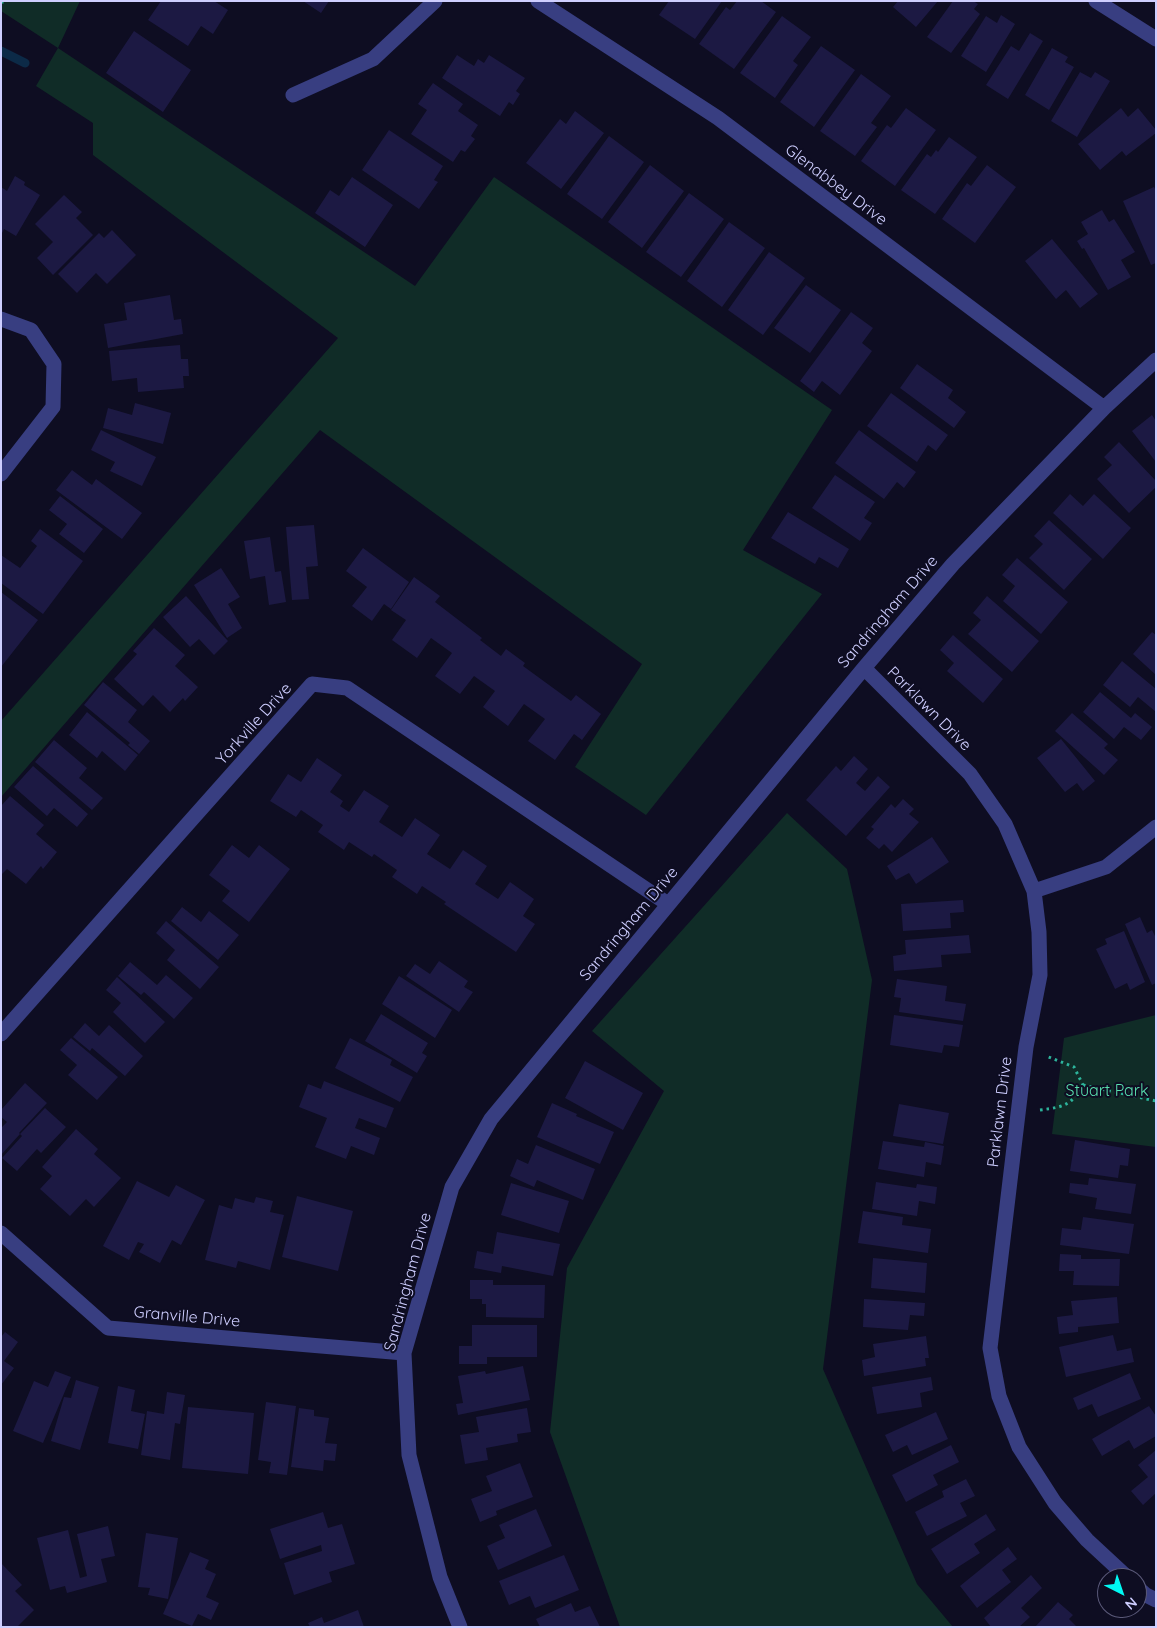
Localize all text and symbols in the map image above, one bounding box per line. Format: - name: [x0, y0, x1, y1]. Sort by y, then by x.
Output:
- street label: Glenabbey Drive: [781, 140, 891, 230]
- street label: Sandringham Drive: [834, 552, 942, 672]
- street label: Parklawn Drive: [883, 663, 975, 755]
- street label: Yorkville Drive: [212, 679, 296, 769]
- street label: Sandringham Drive: [576, 863, 682, 985]
- street label: Parklawn Drive: [984, 1056, 1016, 1168]
- park label: Stuart Park: [1065, 1081, 1149, 1101]
- street label: Sandringham Drive: [380, 1211, 436, 1353]
- street label: Granville Drive: [133, 1303, 241, 1331]
- north arrow: [1097, 1568, 1147, 1618]
- text: N: [1121, 1593, 1141, 1614]

